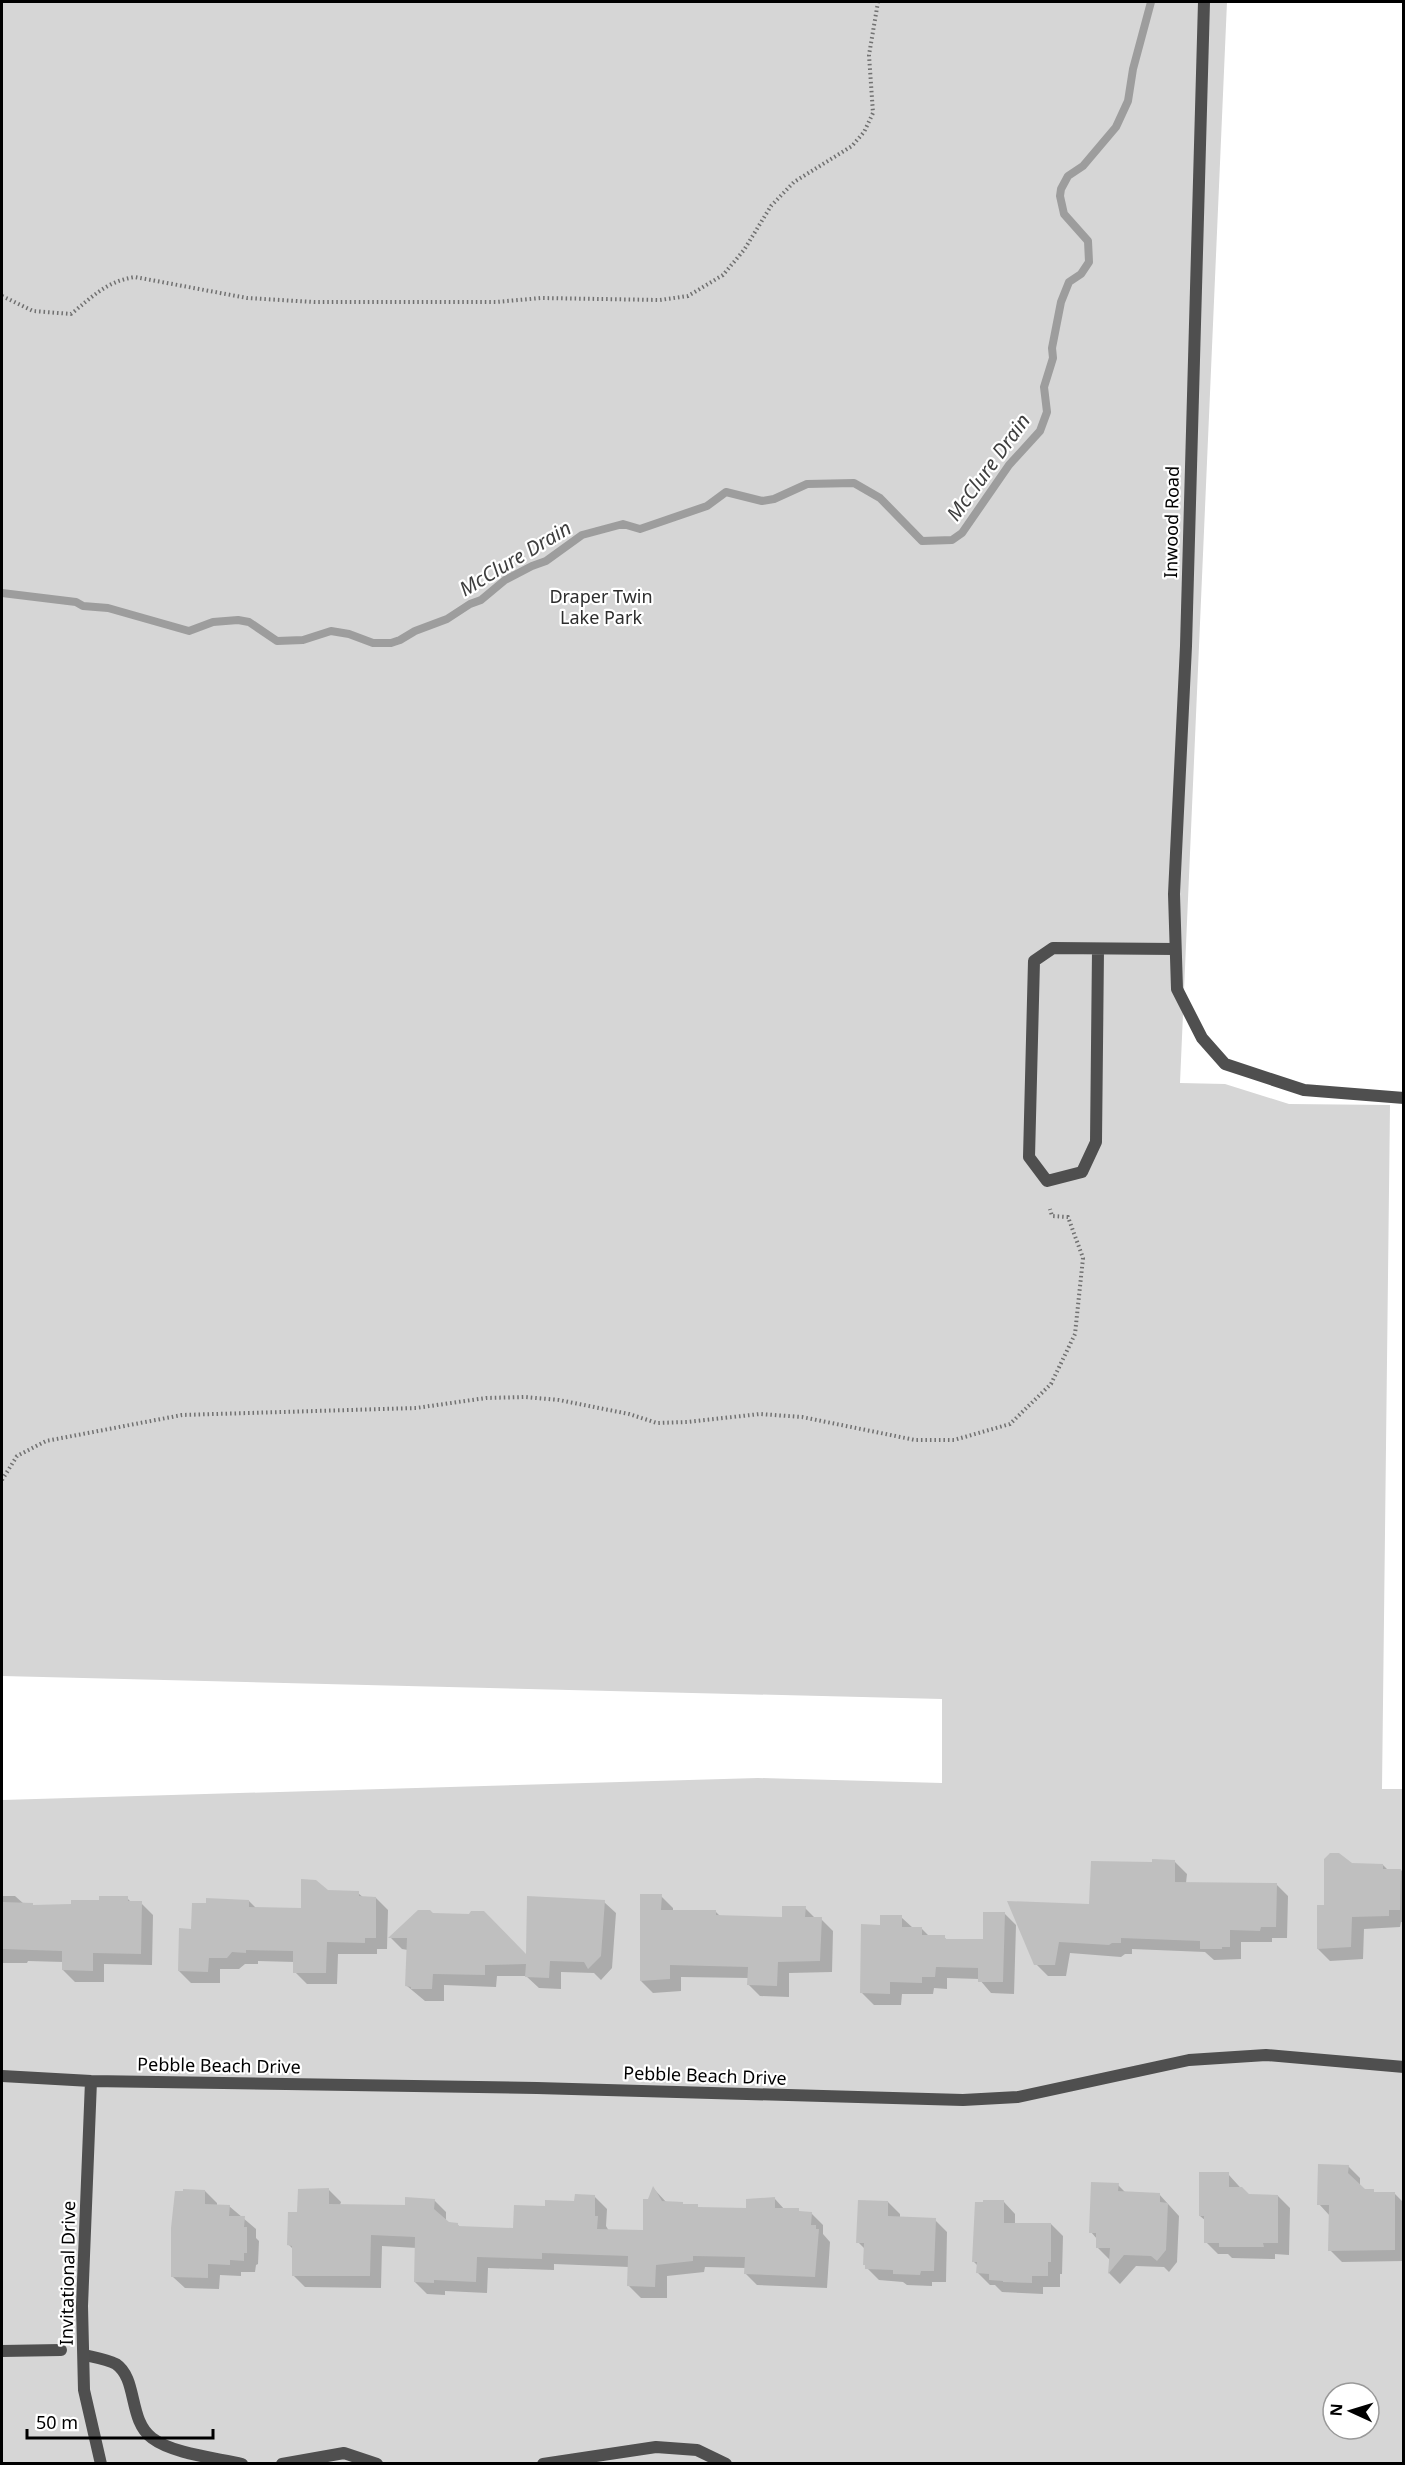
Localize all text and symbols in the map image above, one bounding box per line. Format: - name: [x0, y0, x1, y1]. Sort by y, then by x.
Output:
- water label: McClure Drain: [940, 408, 1036, 526]
- street label: Inwood Road: [1158, 466, 1184, 578]
- water label: McClure Drain: [454, 514, 576, 602]
- park label: Draper Twin Lake Park: [549, 584, 653, 629]
- street label: Pebble Beach Drive: [137, 2052, 301, 2078]
- street label: Pebble Beach Drive: [623, 2060, 787, 2090]
- street label: Invitational Drive: [54, 2200, 80, 2346]
- north arrow: [1321, 2381, 1381, 2441]
- scale bar: [27, 2402, 213, 2440]
- text: N: [1325, 2403, 1347, 2417]
- text: 50 m: [36, 2410, 78, 2434]

